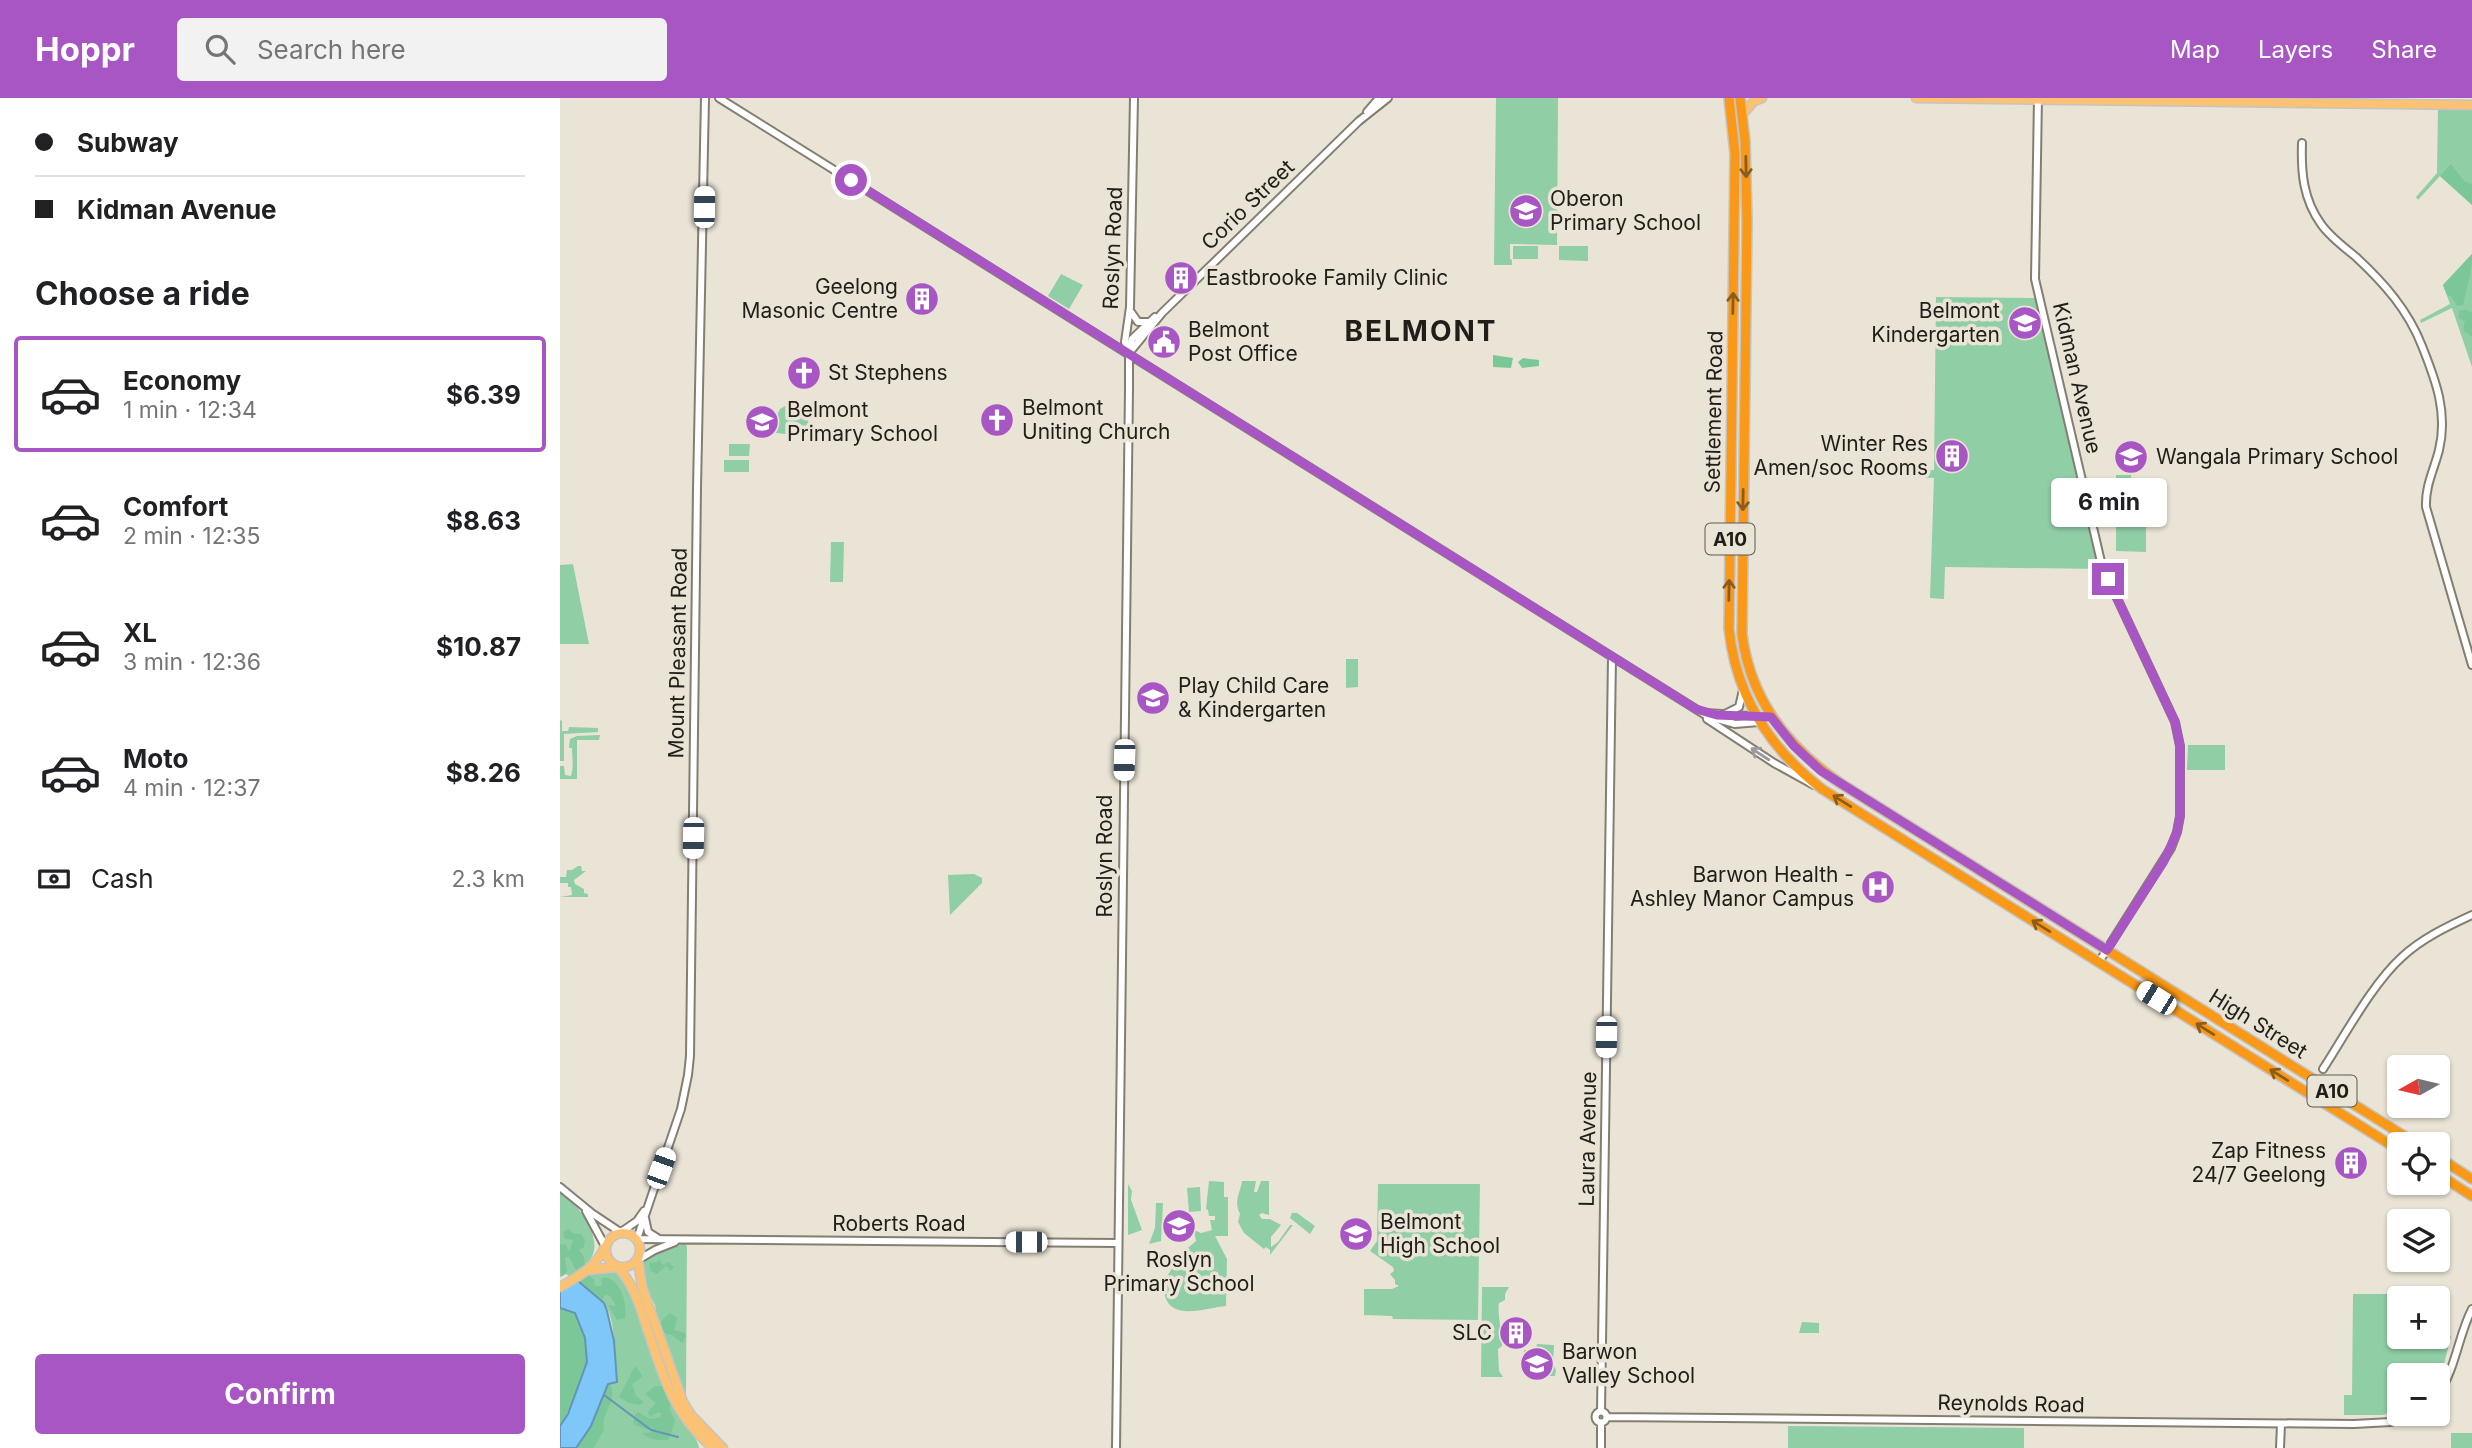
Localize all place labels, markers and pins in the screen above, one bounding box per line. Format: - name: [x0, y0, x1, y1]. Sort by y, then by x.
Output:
- place label: Oberon Primary School: [1550, 186, 1701, 235]
- school or university icon: Oberon Primary School: [1507, 192, 1545, 230]
- building icon: Eastbrooke Family Clinic: [1162, 259, 1200, 297]
- place label: Eastbrooke Family Clinic: [1206, 265, 1448, 290]
- place label: Geelong Masonic Centre: [742, 274, 898, 323]
- building icon: Geelong Masonic Centre: [903, 280, 941, 318]
- place label: Belmont Kindergarten: [1871, 298, 2000, 347]
- school or university icon: Belmont Kindergarten: [2006, 304, 2044, 342]
- place label: Belmont Post Office: [1188, 317, 1298, 366]
- public building icon: Belmont Post Office: [1145, 323, 1183, 361]
- church icon: St Stephens: [785, 354, 823, 392]
- place label: St Stephens: [828, 360, 948, 385]
- place label: Belmont Uniting Church: [1022, 395, 1170, 444]
- place label: Belmont Primary School: [787, 397, 938, 446]
- church icon: Belmont Uniting Church: [978, 401, 1016, 439]
- school or university icon: Belmont Primary School: [743, 403, 781, 441]
- place label: Winter Res Amen/soc Rooms: [1753, 431, 1928, 480]
- building icon: Winter Res Amen/soc Rooms: [1933, 437, 1971, 475]
- school or university icon: Wangala Primary School: [2112, 438, 2150, 476]
- place label: Wangala Primary School: [2156, 444, 2398, 469]
- place label: Play Child Care & Kindergarten: [1178, 673, 1329, 722]
- school or university icon: Play Child Care & Kindergarten: [1134, 679, 1172, 717]
- place label: Barwon Health - Ashley Manor Campus: [1630, 862, 1854, 911]
- hospital icon: Barwon Health - Ashley Manor Campus: [1859, 868, 1897, 906]
- place label: Zap Fitness 24/7 Geelong: [2191, 1138, 2326, 1187]
- building icon: Zap Fitness 24/7 Geelong: [2332, 1144, 2370, 1182]
- school or university icon: Roslyn Primary School: [1160, 1207, 1198, 1245]
- place label: Belmont High School: [1380, 1209, 1500, 1258]
- school or university icon: Belmont High School: [1337, 1215, 1375, 1253]
- place label: Roslyn Primary School: [1103, 1247, 1255, 1296]
- building icon: SLC: [1497, 1314, 1535, 1352]
- place label: SLC: [1452, 1320, 1492, 1345]
- place label: Barwon Valley School: [1562, 1339, 1695, 1388]
- school or university icon: Barwon Valley School: [1518, 1345, 1556, 1383]

